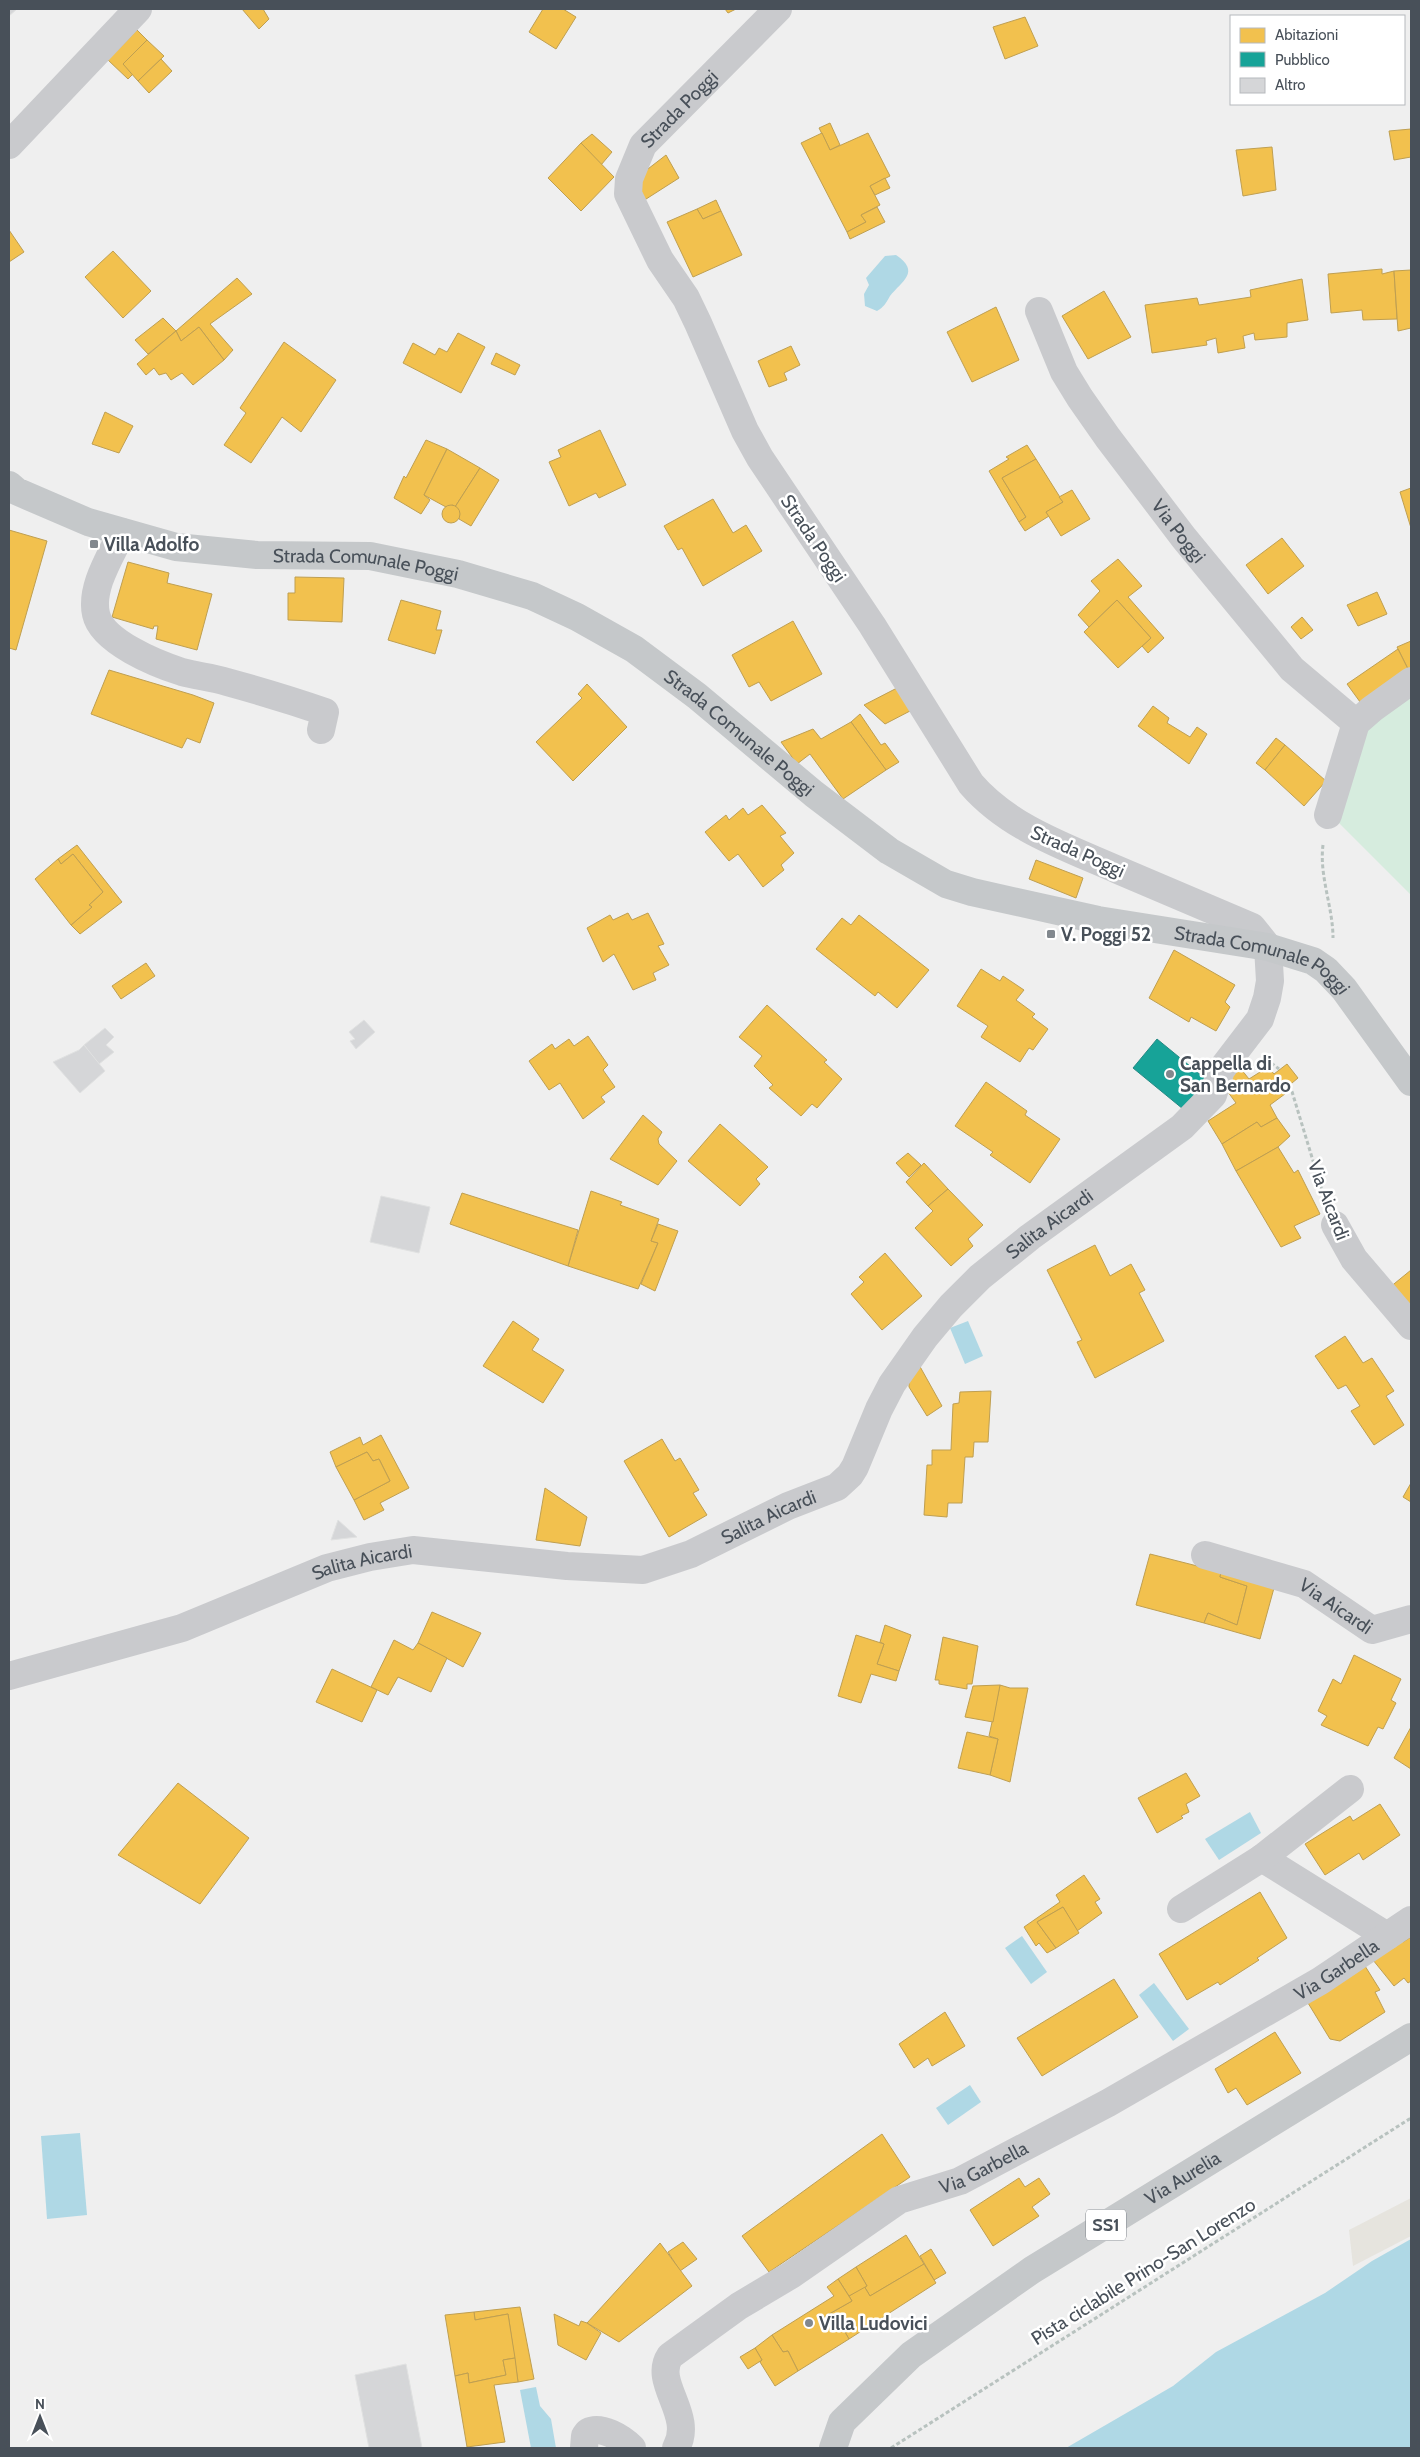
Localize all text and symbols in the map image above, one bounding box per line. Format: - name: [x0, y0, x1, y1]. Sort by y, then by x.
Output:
- legend: [1230, 15, 1405, 105]
- text: Abitazioni: [1275, 26, 1338, 44]
- text: Pubblico: [1275, 51, 1330, 69]
- street label: Strada Poggi: [636, 65, 723, 153]
- text: Altro: [1275, 76, 1305, 94]
- street label: Strada Poggi: [776, 490, 851, 586]
- street label: Via Poggi: [1147, 495, 1210, 567]
- place label: Villa Adolfo: [104, 533, 200, 556]
- marker: Villa Adolfo: [88, 538, 100, 550]
- street label: Strada Comunale Poggi: [273, 544, 461, 586]
- street label: Strada Comunale Poggi: [660, 665, 819, 801]
- street label: Strada Poggi: [1027, 821, 1128, 882]
- street label: Strada Comunale Poggi: [1172, 921, 1355, 999]
- place label: V. Poggi 52: [1061, 923, 1151, 946]
- marker: V. Poggi 52: [1045, 928, 1057, 940]
- place label: Cappella di San Bernardo: [1180, 1052, 1291, 1097]
- marker: Cappella di San Bernardo: [1164, 1068, 1176, 1080]
- street label: Via Aicardi: [1303, 1157, 1354, 1243]
- street label: Salita Aicardi: [1001, 1184, 1097, 1264]
- street label: Salita Aicardi: [717, 1485, 819, 1549]
- street label: Salita Aicardi: [308, 1539, 414, 1585]
- street label: Via Aicardi: [1295, 1573, 1377, 1639]
- street label: Via Garbella: [1290, 1934, 1383, 2005]
- street label: Via Garbella: [936, 2136, 1032, 2199]
- street label: Via Aurelia: [1141, 2146, 1225, 2210]
- street label: Pista ciclabile Prino-San Lorenzo: [1027, 2193, 1260, 2350]
- road number: SS1: [1086, 2210, 1126, 2240]
- place label: Villa Ludovici: [819, 2312, 928, 2335]
- marker: Villa Ludovici: [803, 2317, 815, 2329]
- north arrow: [15, 2392, 65, 2442]
- text: N: [35, 2395, 45, 2413]

